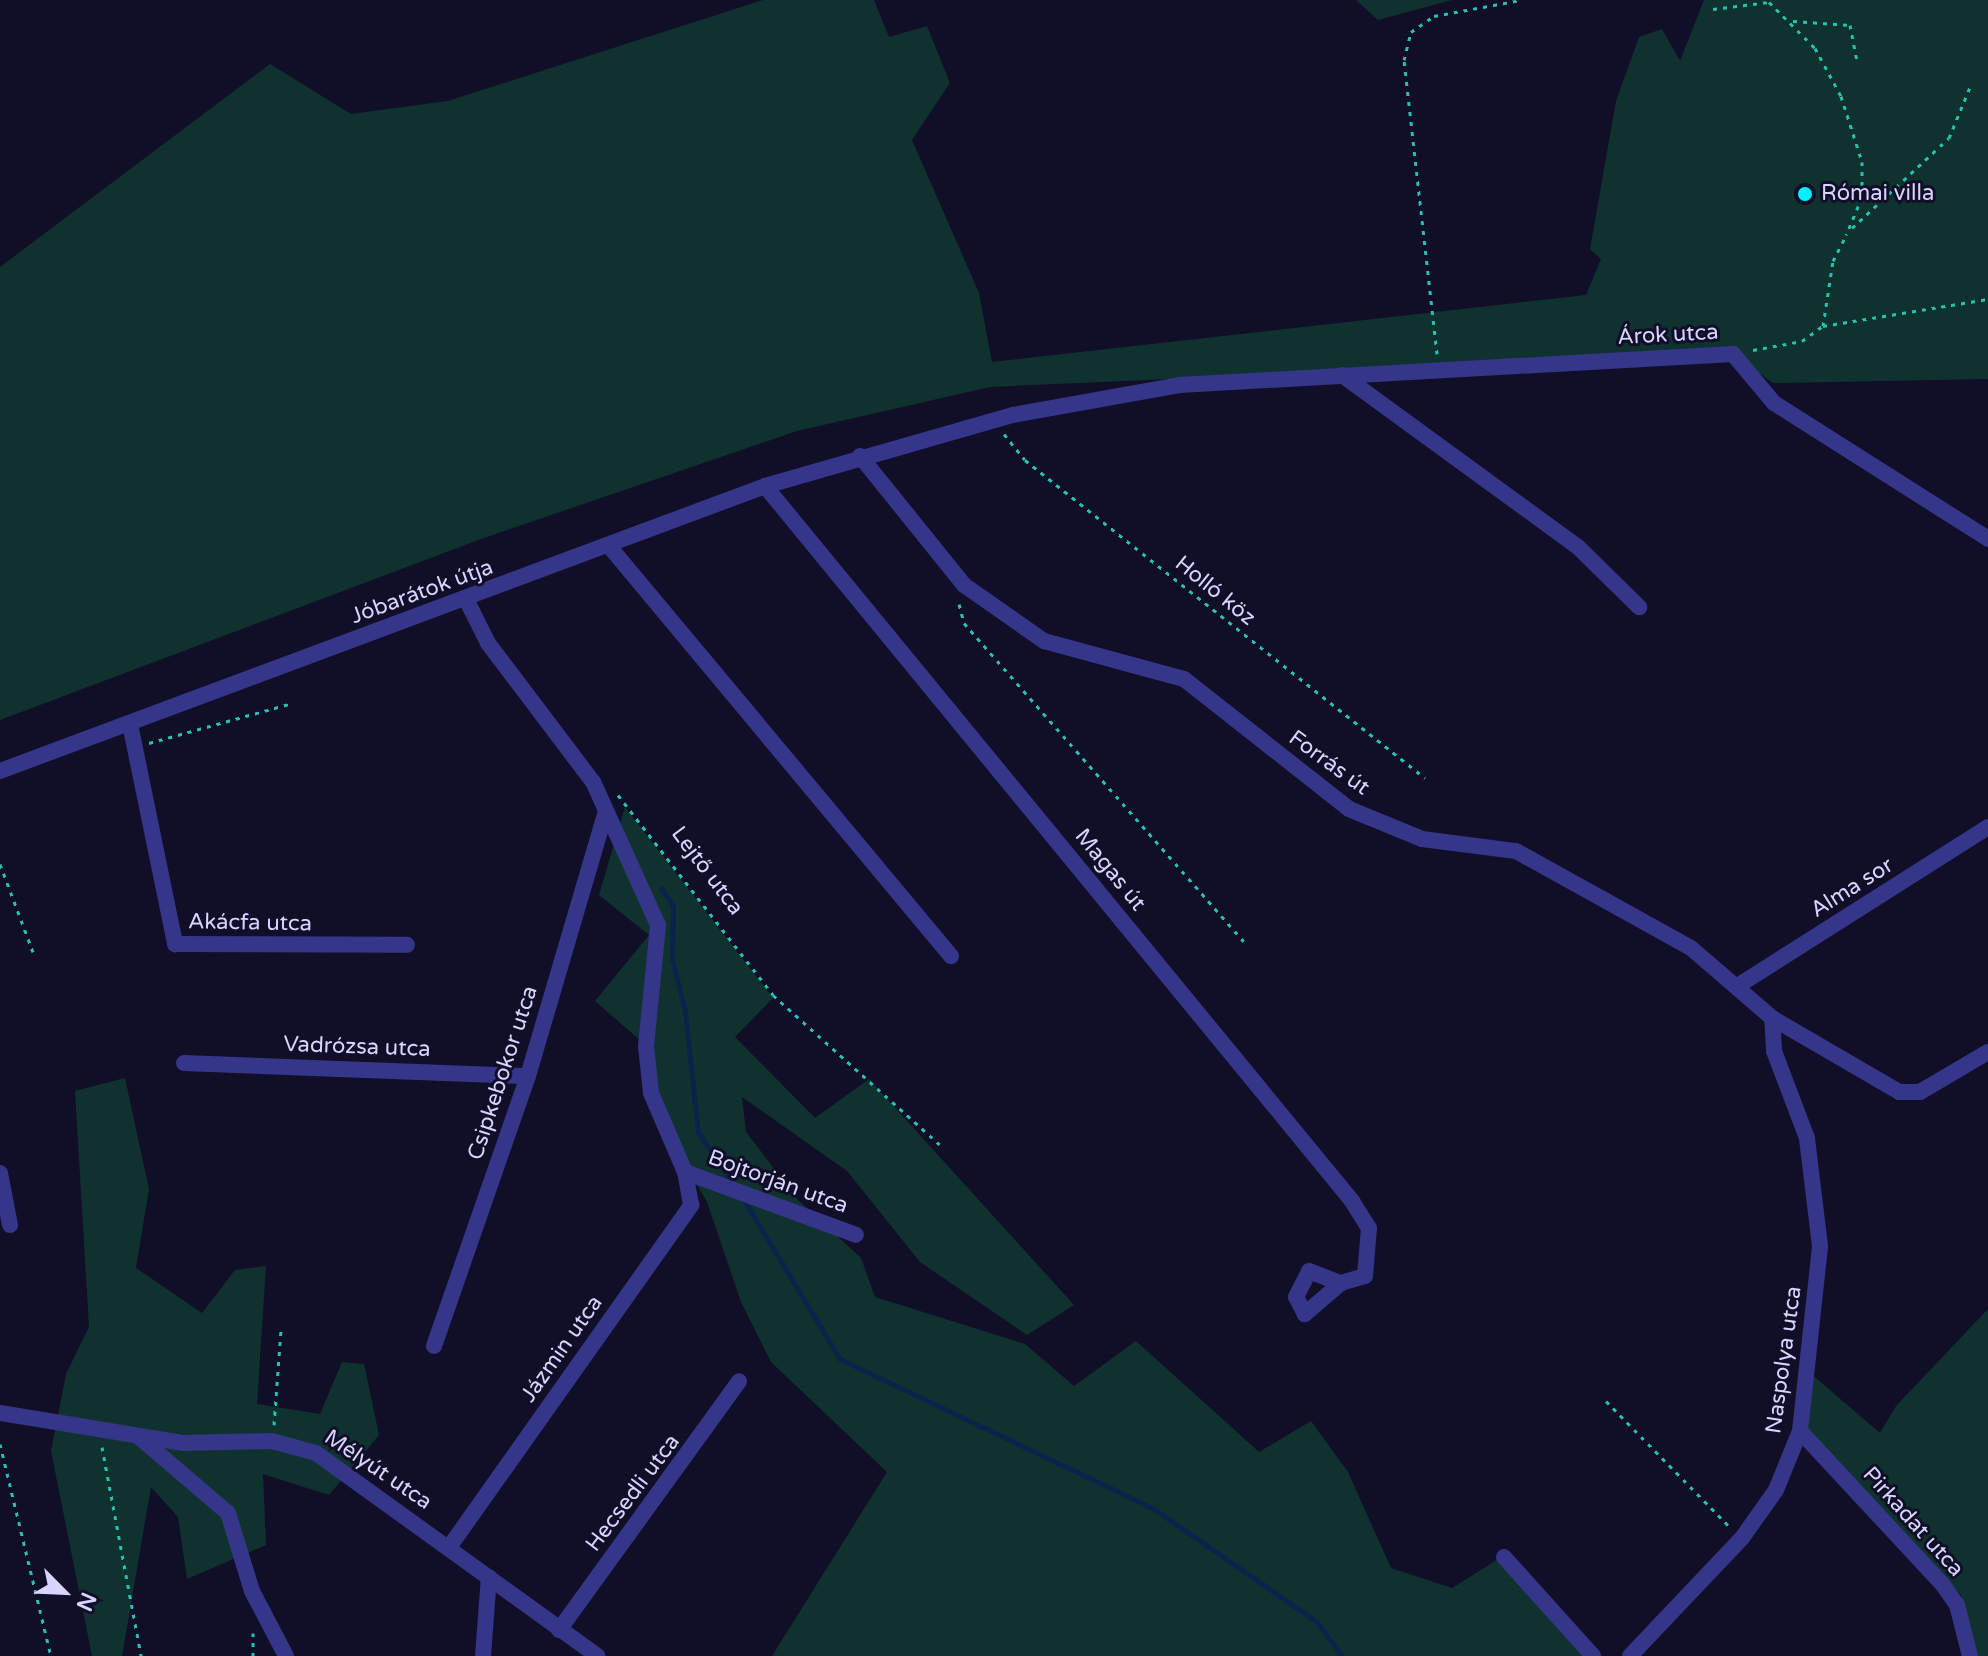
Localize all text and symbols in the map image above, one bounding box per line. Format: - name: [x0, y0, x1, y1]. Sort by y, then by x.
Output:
- place label: Római villa: [1821, 181, 1934, 207]
- marker: Római villa: [1796, 185, 1814, 203]
- street label: Árok utca: [1617, 319, 1719, 351]
- street label: Holló köz: [1169, 551, 1261, 631]
- street label: Jóbarátok útja: [347, 554, 497, 630]
- street label: Forrás út: [1284, 725, 1374, 801]
- street label: Lejtő utca: [665, 822, 749, 920]
- street label: Magas út: [1069, 824, 1151, 916]
- street label: Alma sor: [1806, 852, 1898, 924]
- street label: Akácfa utca: [188, 909, 312, 937]
- street label: Csipkebokor utca: [462, 983, 544, 1163]
- street label: Vadrózsa utca: [283, 1031, 431, 1063]
- street label: Bojtorján utca: [704, 1144, 852, 1220]
- street label: Naspolya utca: [1761, 1284, 1807, 1436]
- street label: Jázmin utca: [516, 1291, 608, 1407]
- street label: Mélyút utca: [319, 1424, 437, 1516]
- street label: Hecsedli utca: [580, 1429, 686, 1557]
- street label: Pirkadat utca: [1857, 1462, 1969, 1582]
- north arrow: [24, 1552, 104, 1632]
- text: N: [70, 1588, 101, 1615]

